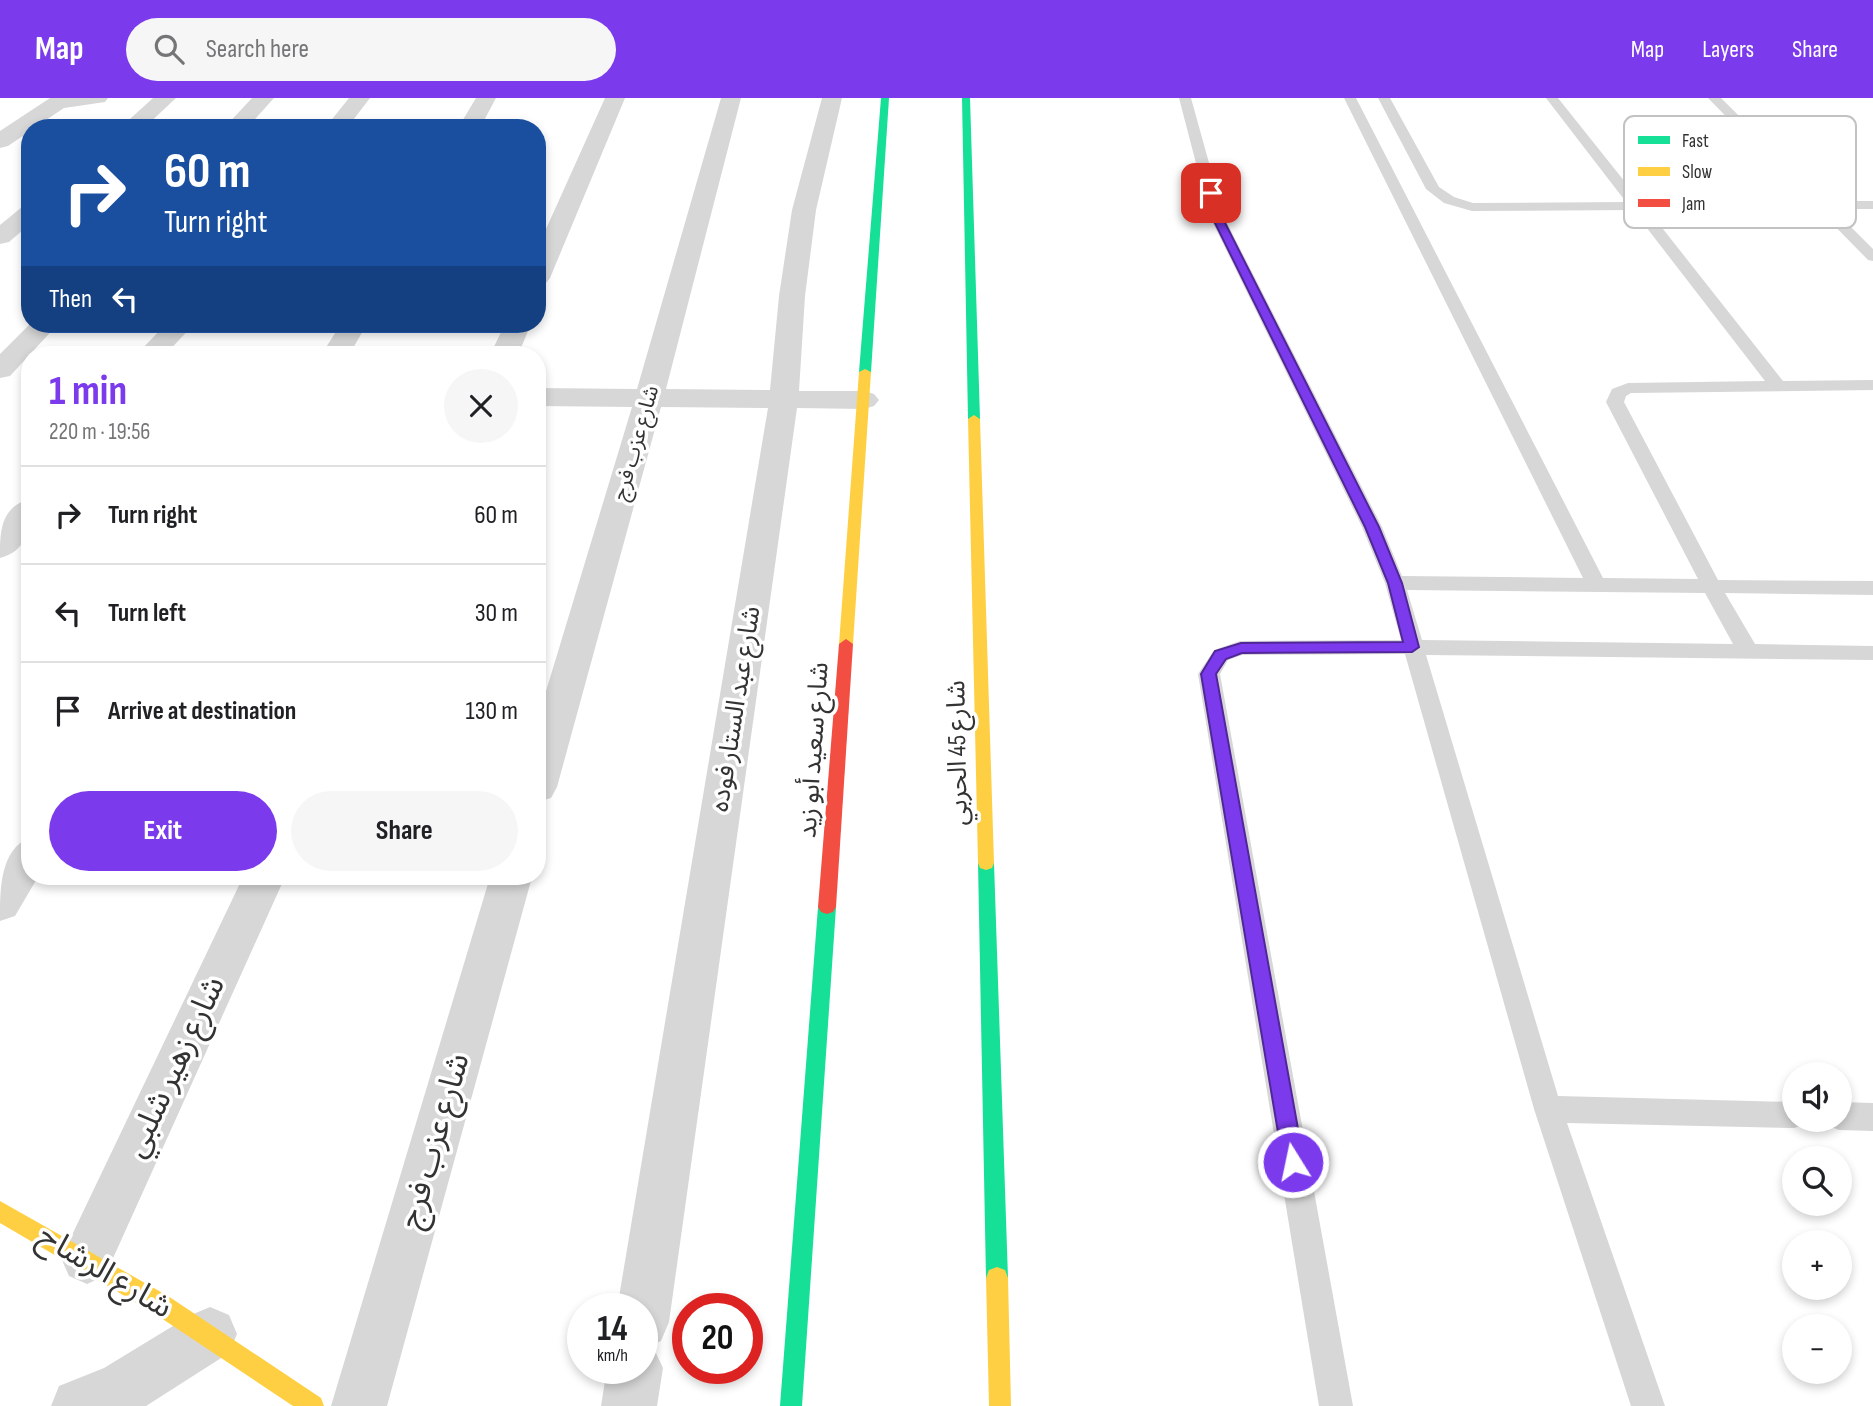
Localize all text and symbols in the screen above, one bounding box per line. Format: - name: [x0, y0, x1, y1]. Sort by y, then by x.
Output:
- search box: [126, 18, 616, 81]
- text: Map: [35, 29, 84, 69]
- icon: search: [150, 30, 188, 68]
- text: Search here: [206, 34, 309, 65]
- text: Map: [1631, 35, 1664, 64]
- text: Layers: [1702, 35, 1754, 64]
- text: Share: [1792, 35, 1838, 64]
- legend: [1624, 116, 1856, 228]
- text: Fast: [1682, 130, 1709, 153]
- text: 60 m: [164, 143, 251, 202]
- icon: right: [49, 147, 140, 238]
- text: Slow: [1682, 161, 1712, 184]
- pin: [1181, 163, 1241, 223]
- icon: arrive: [1192, 174, 1230, 212]
- text: Jam: [1681, 193, 1705, 216]
- text: Turn right: [164, 203, 268, 242]
- icon: left: [106, 280, 144, 318]
- text: Then: [49, 284, 92, 315]
- text: 1 min: [49, 366, 127, 417]
- button: close: [444, 369, 518, 443]
- street label: شارع عزب فرج: [608, 383, 666, 504]
- text: 220 m · 19:56: [49, 418, 150, 446]
- icon: right: [49, 496, 87, 534]
- text: Turn right: [108, 500, 197, 531]
- text: 60 m: [474, 500, 518, 531]
- icon: left: [49, 594, 87, 632]
- text: Turn left: [108, 598, 186, 629]
- text: 30 m: [475, 598, 518, 629]
- street label: شارع عبد الستار فوده: [704, 604, 770, 814]
- street label: شارع سعيد أبو زيد: [790, 661, 838, 839]
- street label: شارع 45 الحربي: [941, 680, 978, 826]
- icon: arrive: [49, 692, 87, 730]
- text: Arrive at destination: [108, 696, 296, 727]
- text: 130 m: [466, 696, 518, 727]
- button: Exit: [49, 791, 277, 871]
- button: Share: [291, 791, 518, 871]
- street label: شارع زهير شلبي: [116, 970, 237, 1165]
- street label: شارع عزب فرج: [391, 1049, 482, 1234]
- map controls: [1782, 1062, 1852, 1384]
- button: sound: [1782, 1062, 1852, 1132]
- position arrow: [1256, 1125, 1330, 1199]
- button: search: [1782, 1146, 1852, 1216]
- street label: شارع الرشاح: [29, 1217, 179, 1330]
- button: +: [1782, 1230, 1852, 1300]
- speed limit sign: 20: [672, 1293, 763, 1384]
- text: 14: [597, 1308, 628, 1351]
- button: −: [1782, 1314, 1852, 1384]
- text: km/h: [597, 1345, 628, 1366]

